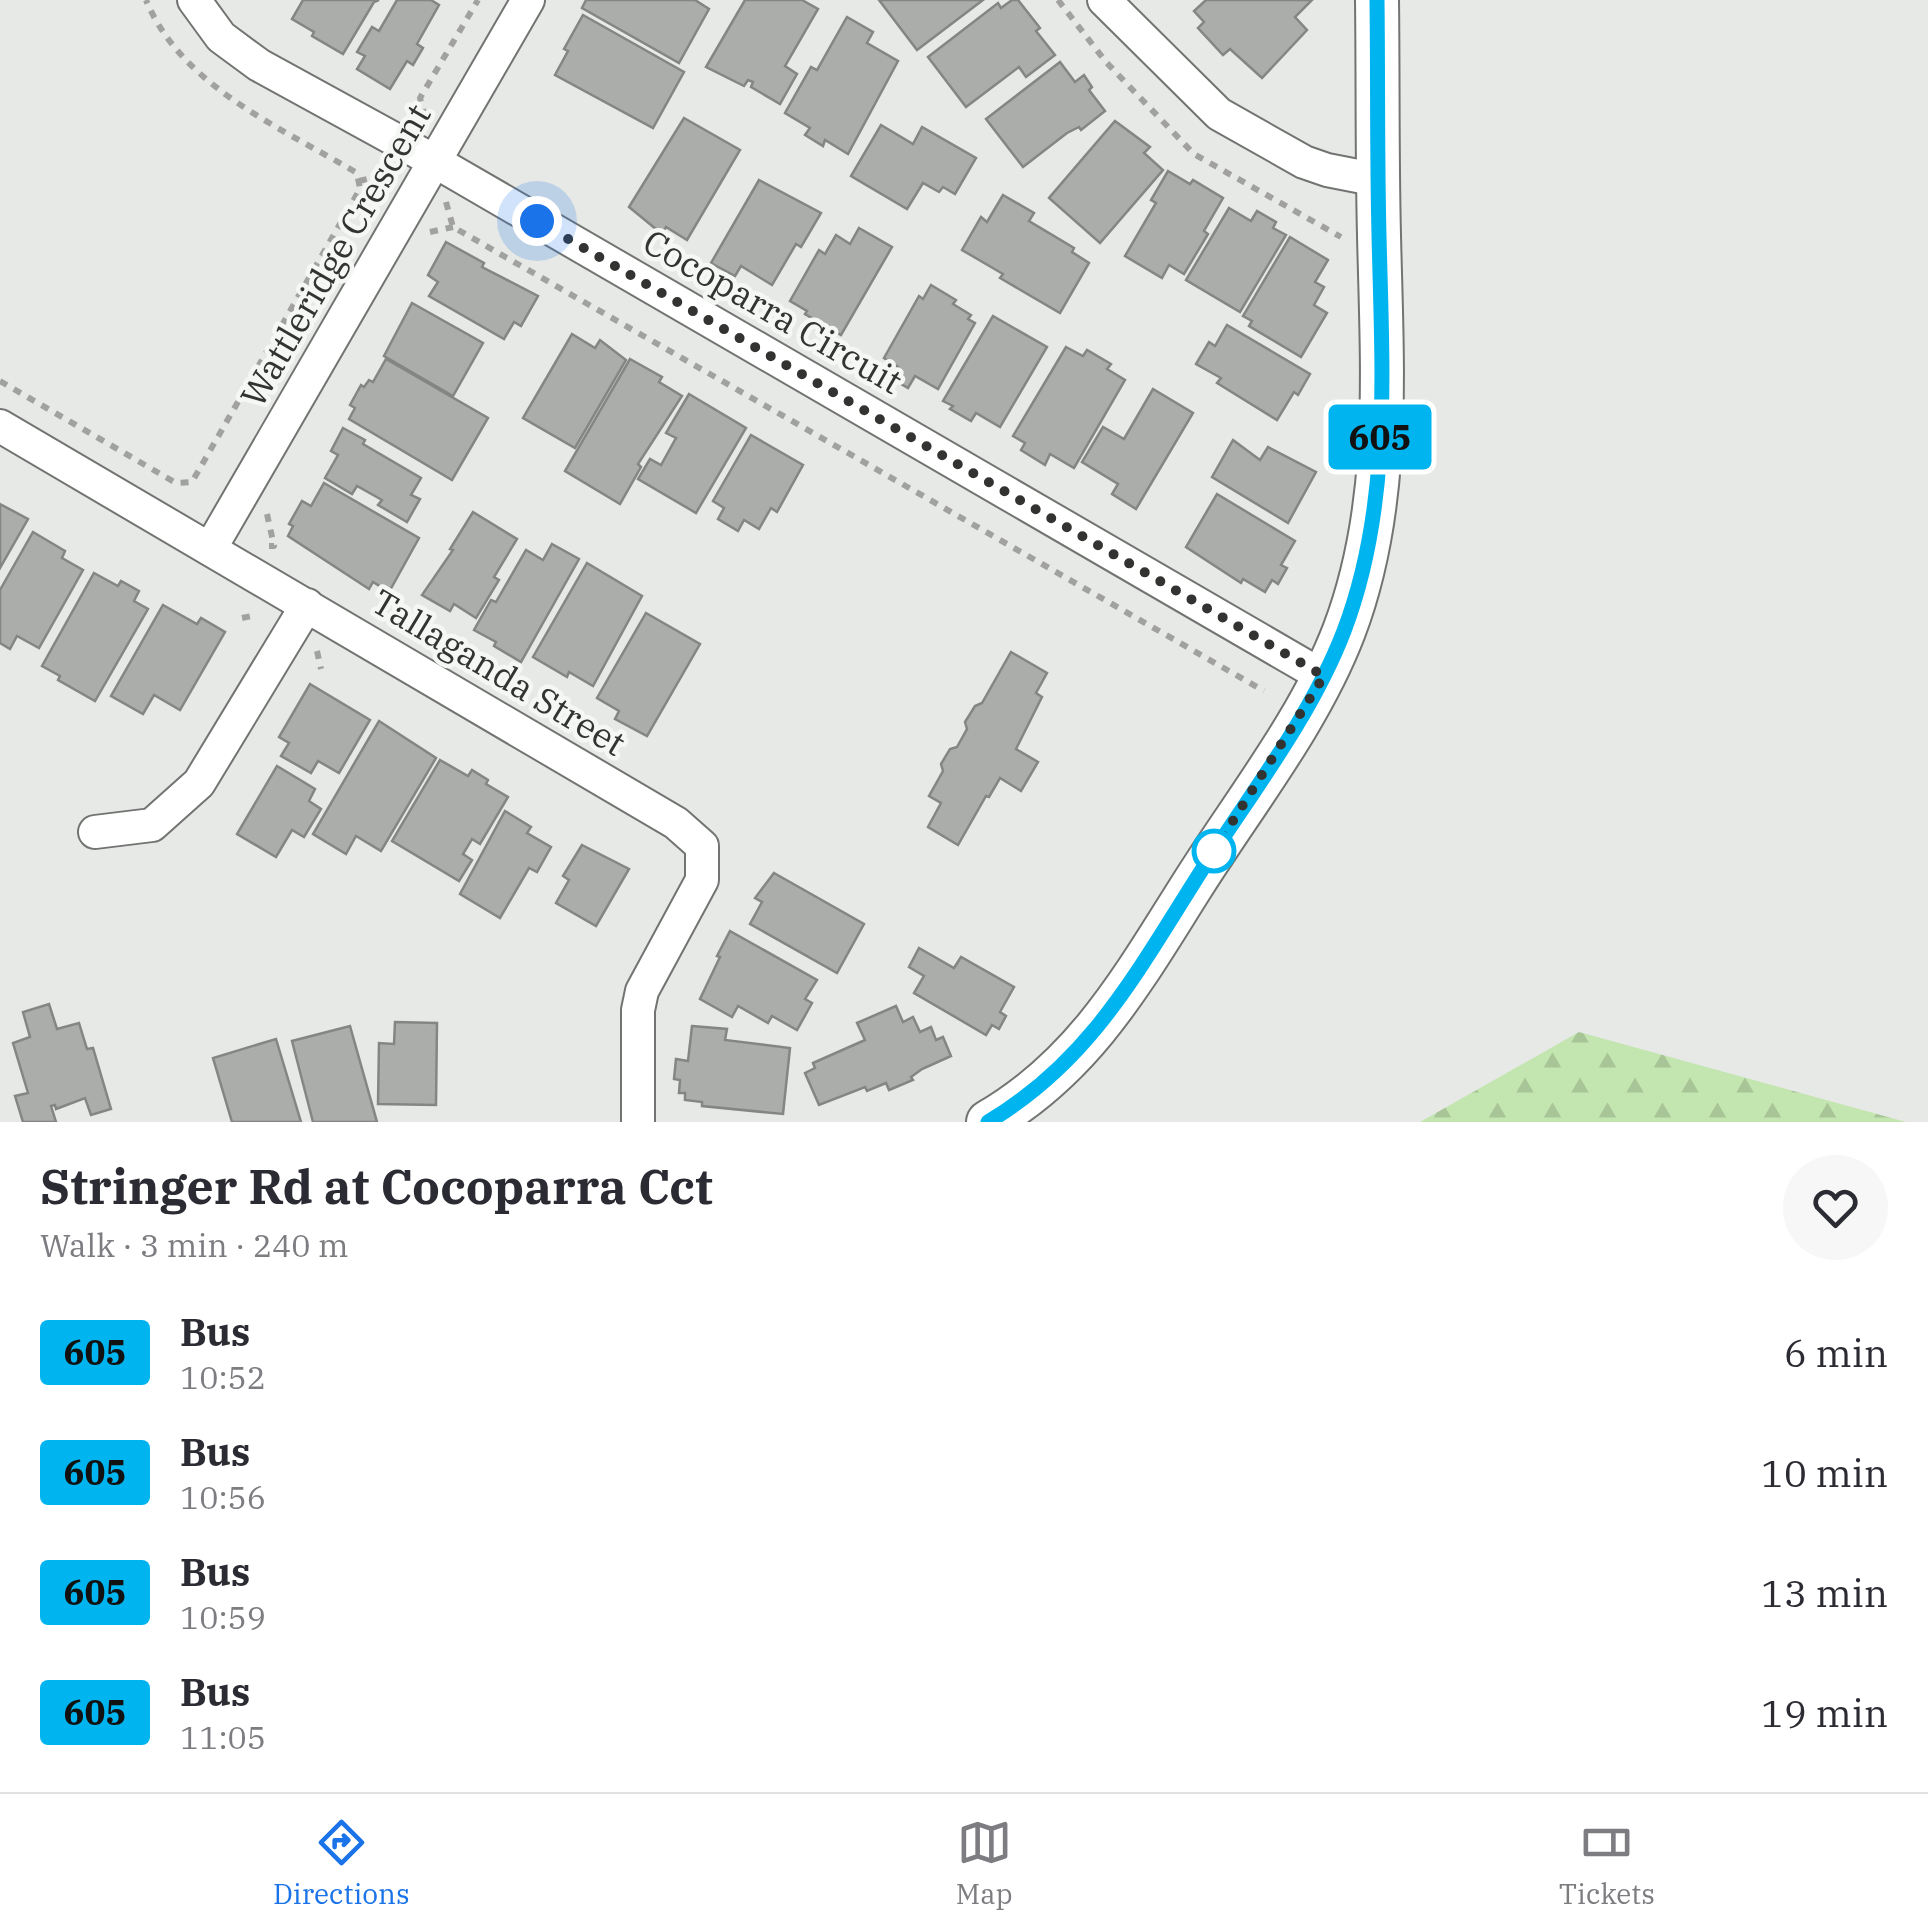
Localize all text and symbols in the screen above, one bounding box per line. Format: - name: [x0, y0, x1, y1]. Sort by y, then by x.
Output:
- street label: Wattleridge Crescent: [229, 95, 441, 415]
- your location: [512, 196, 562, 246]
- street label: Cocoparra Circuit: [635, 218, 911, 404]
- line badge: 605: [1322, 404, 1438, 470]
- text: 605: [1348, 414, 1412, 460]
- street label: Tallaganda Street: [364, 578, 634, 766]
- unlabelled marker: [1193, 830, 1235, 872]
- text: Stringer Rd at Cocoparra Cct: [40, 1155, 713, 1217]
- button: heart: [1783, 1155, 1888, 1260]
- text: Walk · 3 min · 240 m: [40, 1224, 348, 1266]
- text: Bus: [180, 1307, 250, 1356]
- text: 6 min: [1784, 1328, 1888, 1377]
- text: 605: [63, 1329, 127, 1375]
- text: 10:52: [180, 1356, 266, 1398]
- text: Bus: [180, 1427, 250, 1476]
- text: 10 min: [1761, 1448, 1888, 1497]
- text: 605: [63, 1449, 127, 1495]
- text: 10:56: [180, 1476, 266, 1518]
- text: Bus: [180, 1547, 250, 1596]
- text: 13 min: [1761, 1568, 1888, 1617]
- text: 605: [63, 1569, 127, 1615]
- text: 10:59: [180, 1596, 266, 1638]
- text: Bus: [180, 1667, 250, 1716]
- text: 19 min: [1761, 1688, 1888, 1737]
- text: 605: [63, 1689, 127, 1735]
- text: 11:05: [180, 1716, 266, 1758]
- tab: Directions: [273, 1815, 410, 1912]
- tab: Map: [956, 1815, 1013, 1912]
- tab: Tickets: [1559, 1815, 1655, 1912]

